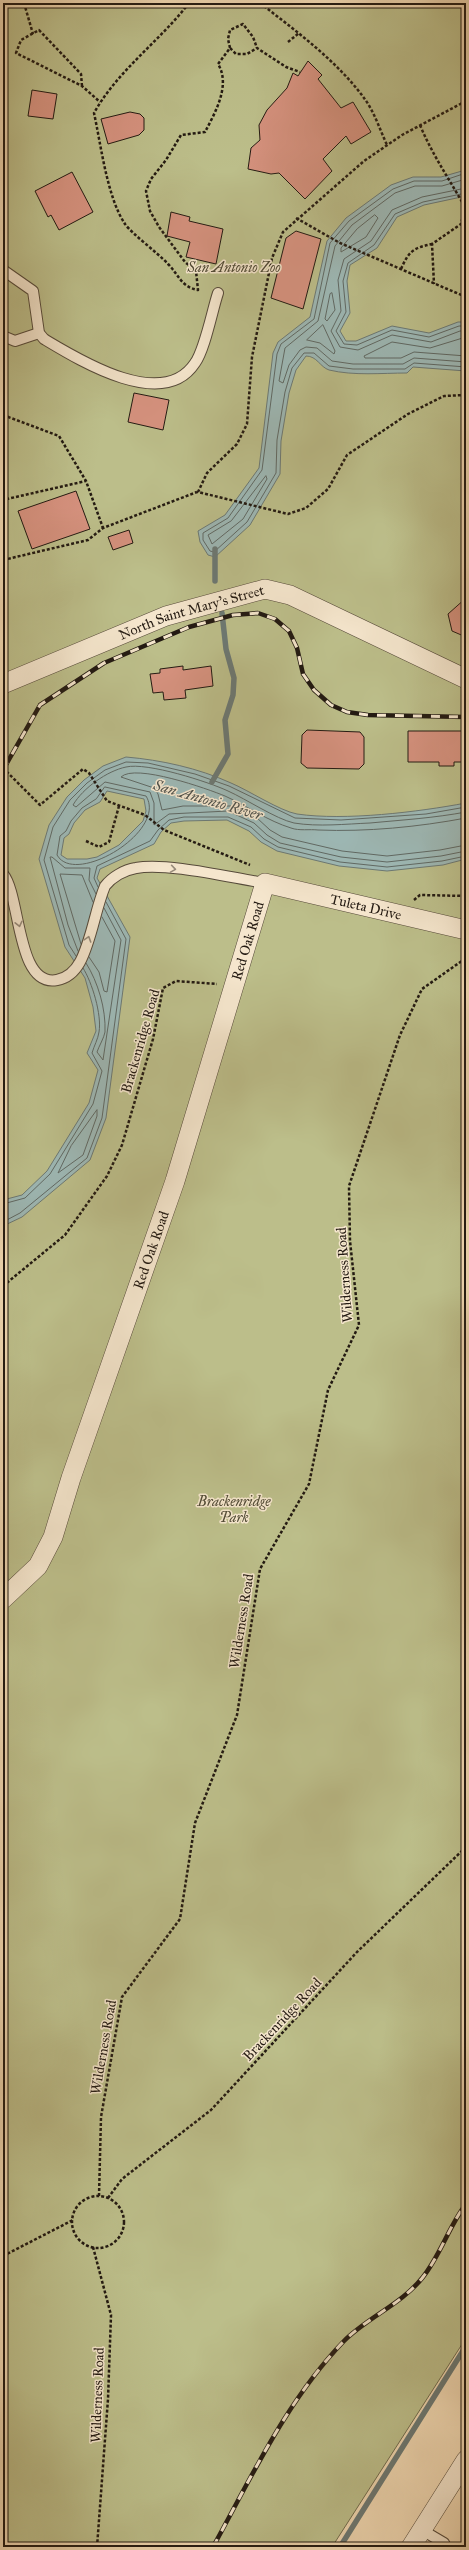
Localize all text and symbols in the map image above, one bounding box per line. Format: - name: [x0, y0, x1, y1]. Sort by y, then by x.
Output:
- park label: San Antonio Zoo: [186, 259, 281, 276]
- street label: North Saint Mary's Street: [116, 582, 266, 644]
- water label: San Antonio River: [150, 776, 265, 824]
- one-way arrow: [170, 864, 176, 873]
- street label: Tuleta Drive: [328, 891, 403, 924]
- street label: Red Oak Road: [228, 899, 268, 983]
- one-way arrow: [14, 921, 22, 928]
- one-way arrow: [83, 936, 91, 943]
- street label: Brackenridge Road: [118, 987, 163, 1095]
- street label: Red Oak Road: [130, 1209, 173, 1292]
- street label: Wilderness Road: [333, 1227, 356, 1323]
- park label: Brackenridge Park: [196, 1493, 271, 1526]
- street label: Wilderness Road: [226, 1573, 257, 1670]
- street label: Brackenridge Road: [240, 1974, 325, 2064]
- street label: Wilderness Road: [87, 1999, 120, 2096]
- street label: Wilderness Road: [87, 2347, 108, 2443]

